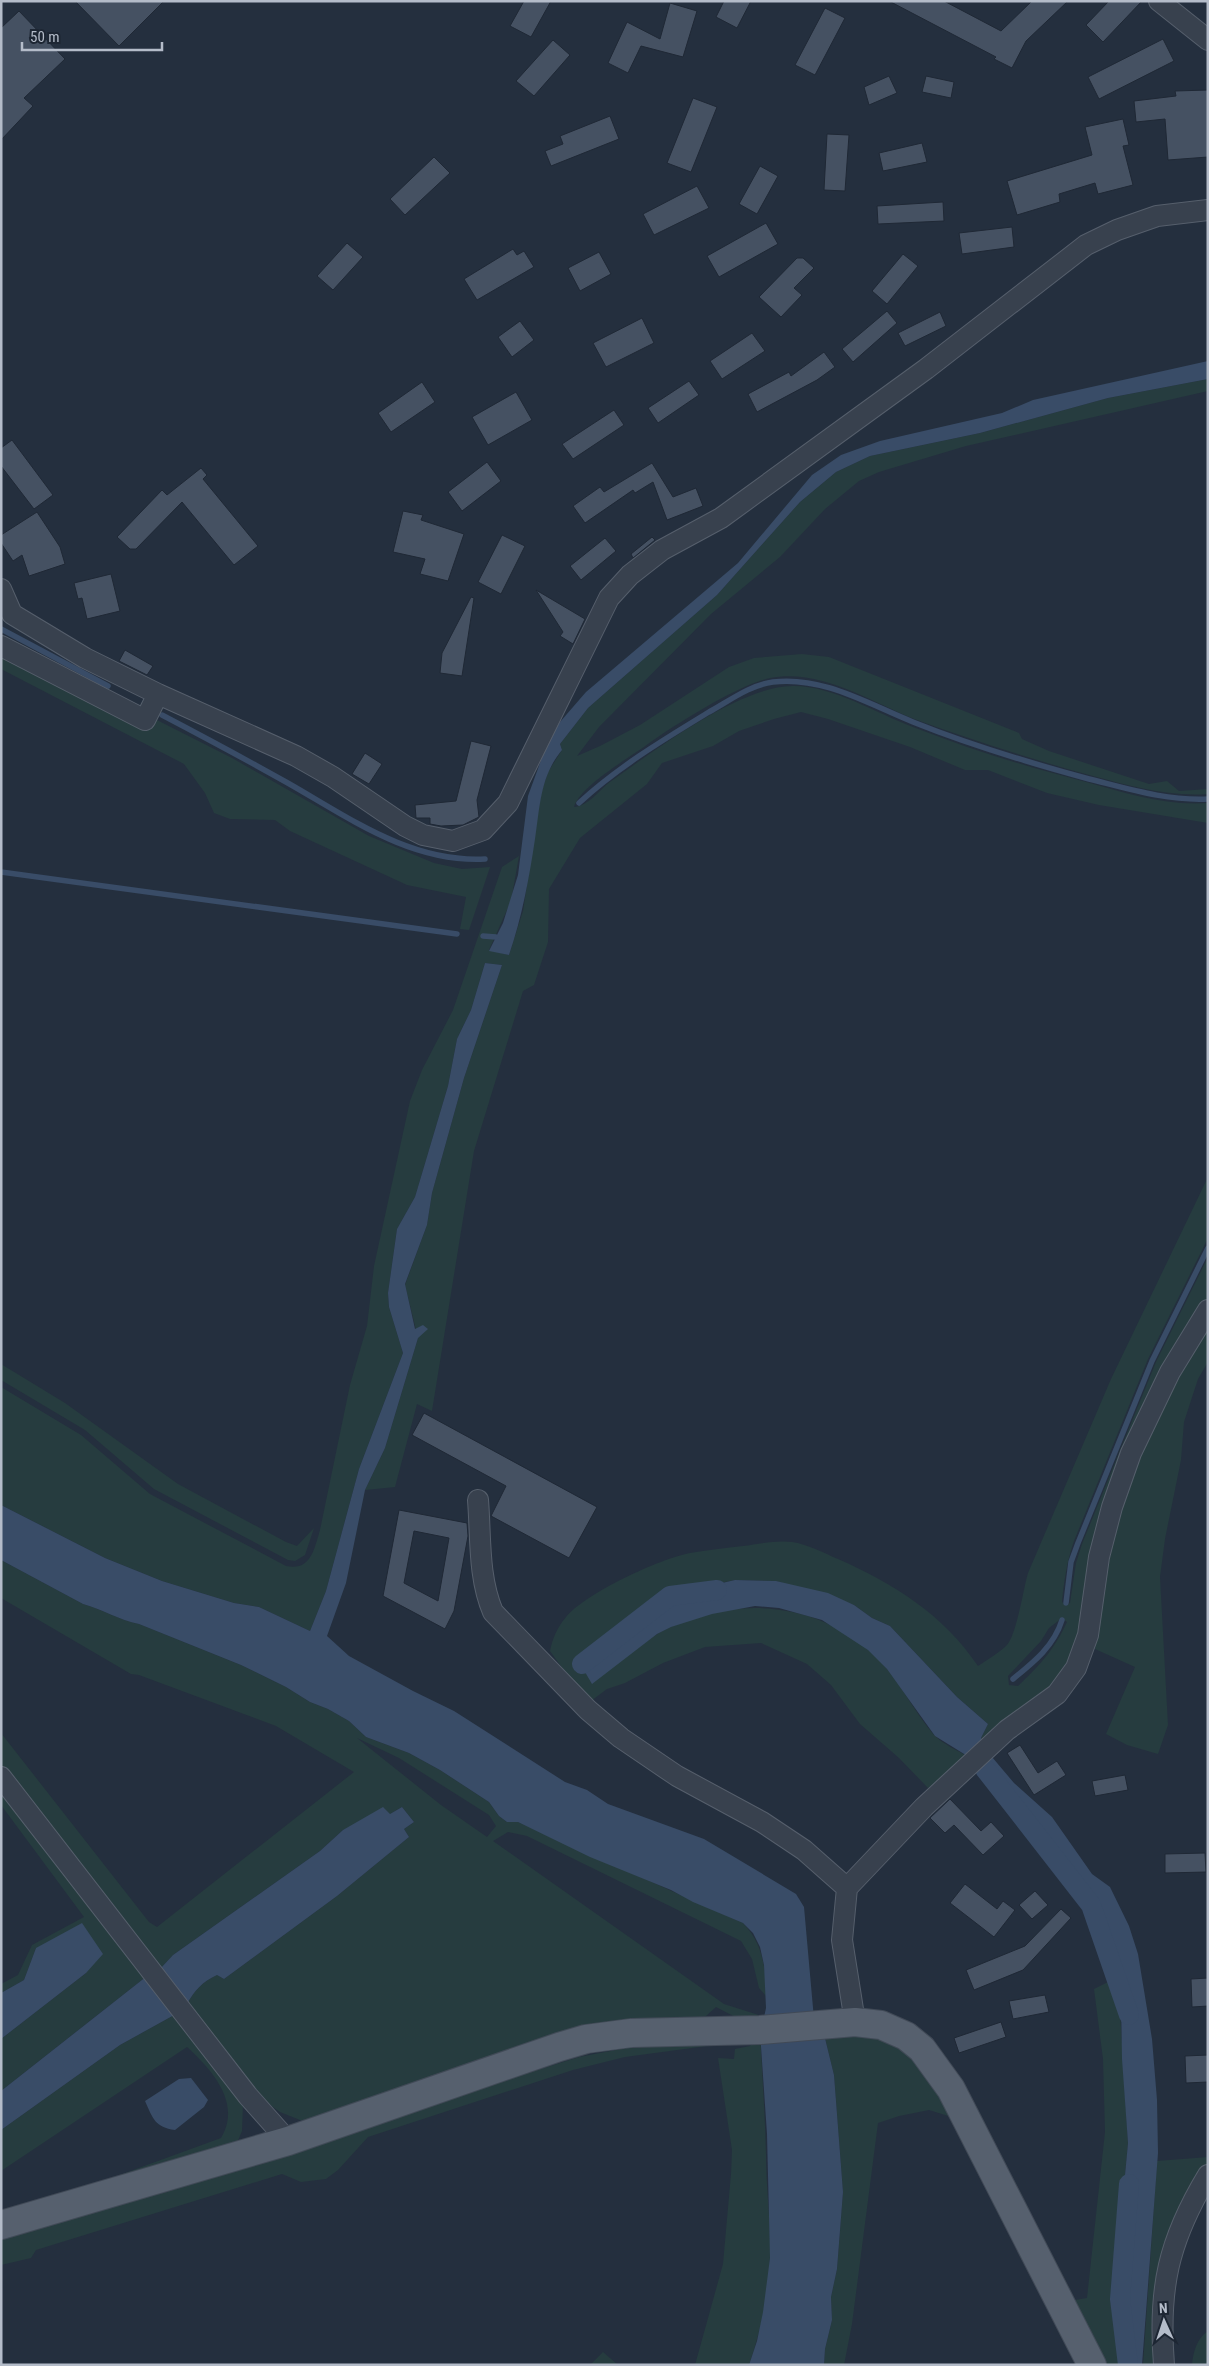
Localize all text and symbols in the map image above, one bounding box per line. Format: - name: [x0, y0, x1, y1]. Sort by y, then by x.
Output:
- scale bar: [22, 20, 162, 52]
- text: 50 m: [30, 28, 60, 46]
- north arrow: [1139, 2296, 1189, 2346]
- text: N: [1159, 2300, 1168, 2316]

